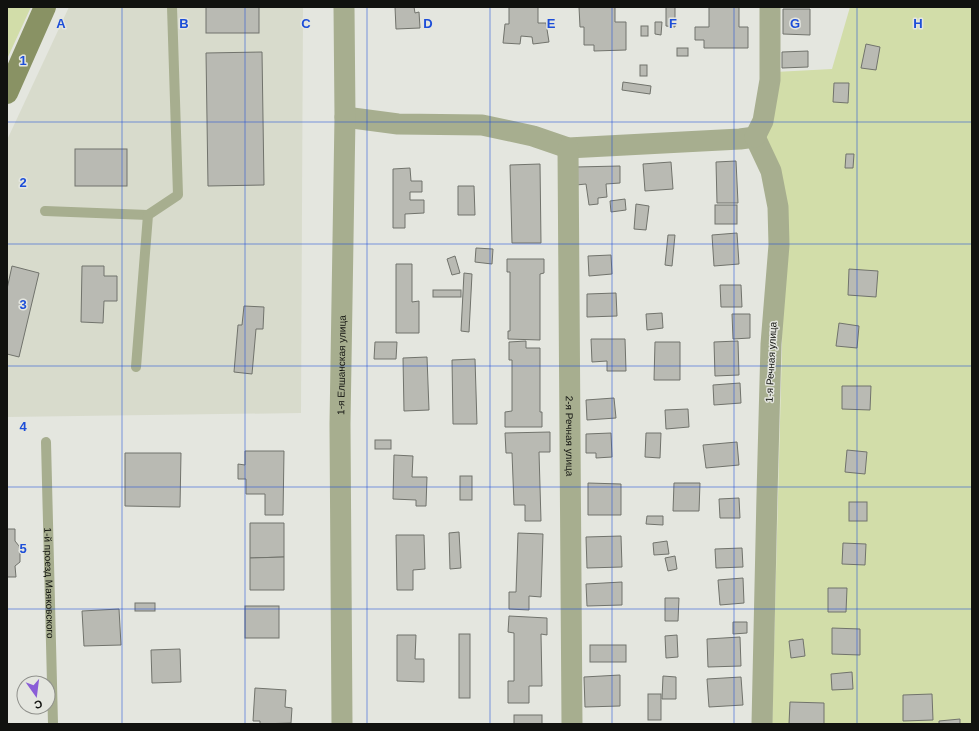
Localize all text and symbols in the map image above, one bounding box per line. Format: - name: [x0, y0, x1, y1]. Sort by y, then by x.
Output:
- text: A: [56, 16, 66, 31]
- text: B: [179, 16, 189, 31]
- text: C: [301, 16, 311, 31]
- text: D: [423, 16, 433, 31]
- text: E: [547, 16, 556, 31]
- text: F: [669, 16, 677, 31]
- text: G: [790, 16, 800, 31]
- text: H: [913, 16, 923, 31]
- text: 1: [19, 53, 27, 68]
- text: 2: [19, 175, 27, 190]
- text: 3: [19, 297, 27, 312]
- street label: 1-я Елшанская улица: [335, 315, 347, 415]
- street label: 1-я Речная улица: [763, 321, 779, 402]
- street label: 2-я Речная улица: [564, 396, 576, 477]
- text: 4: [19, 419, 27, 434]
- street label: 1-й проезд Маяковского: [43, 527, 56, 639]
- text: 5: [19, 541, 27, 556]
- north arrow: [16, 675, 56, 715]
- text: С: [33, 698, 44, 711]

